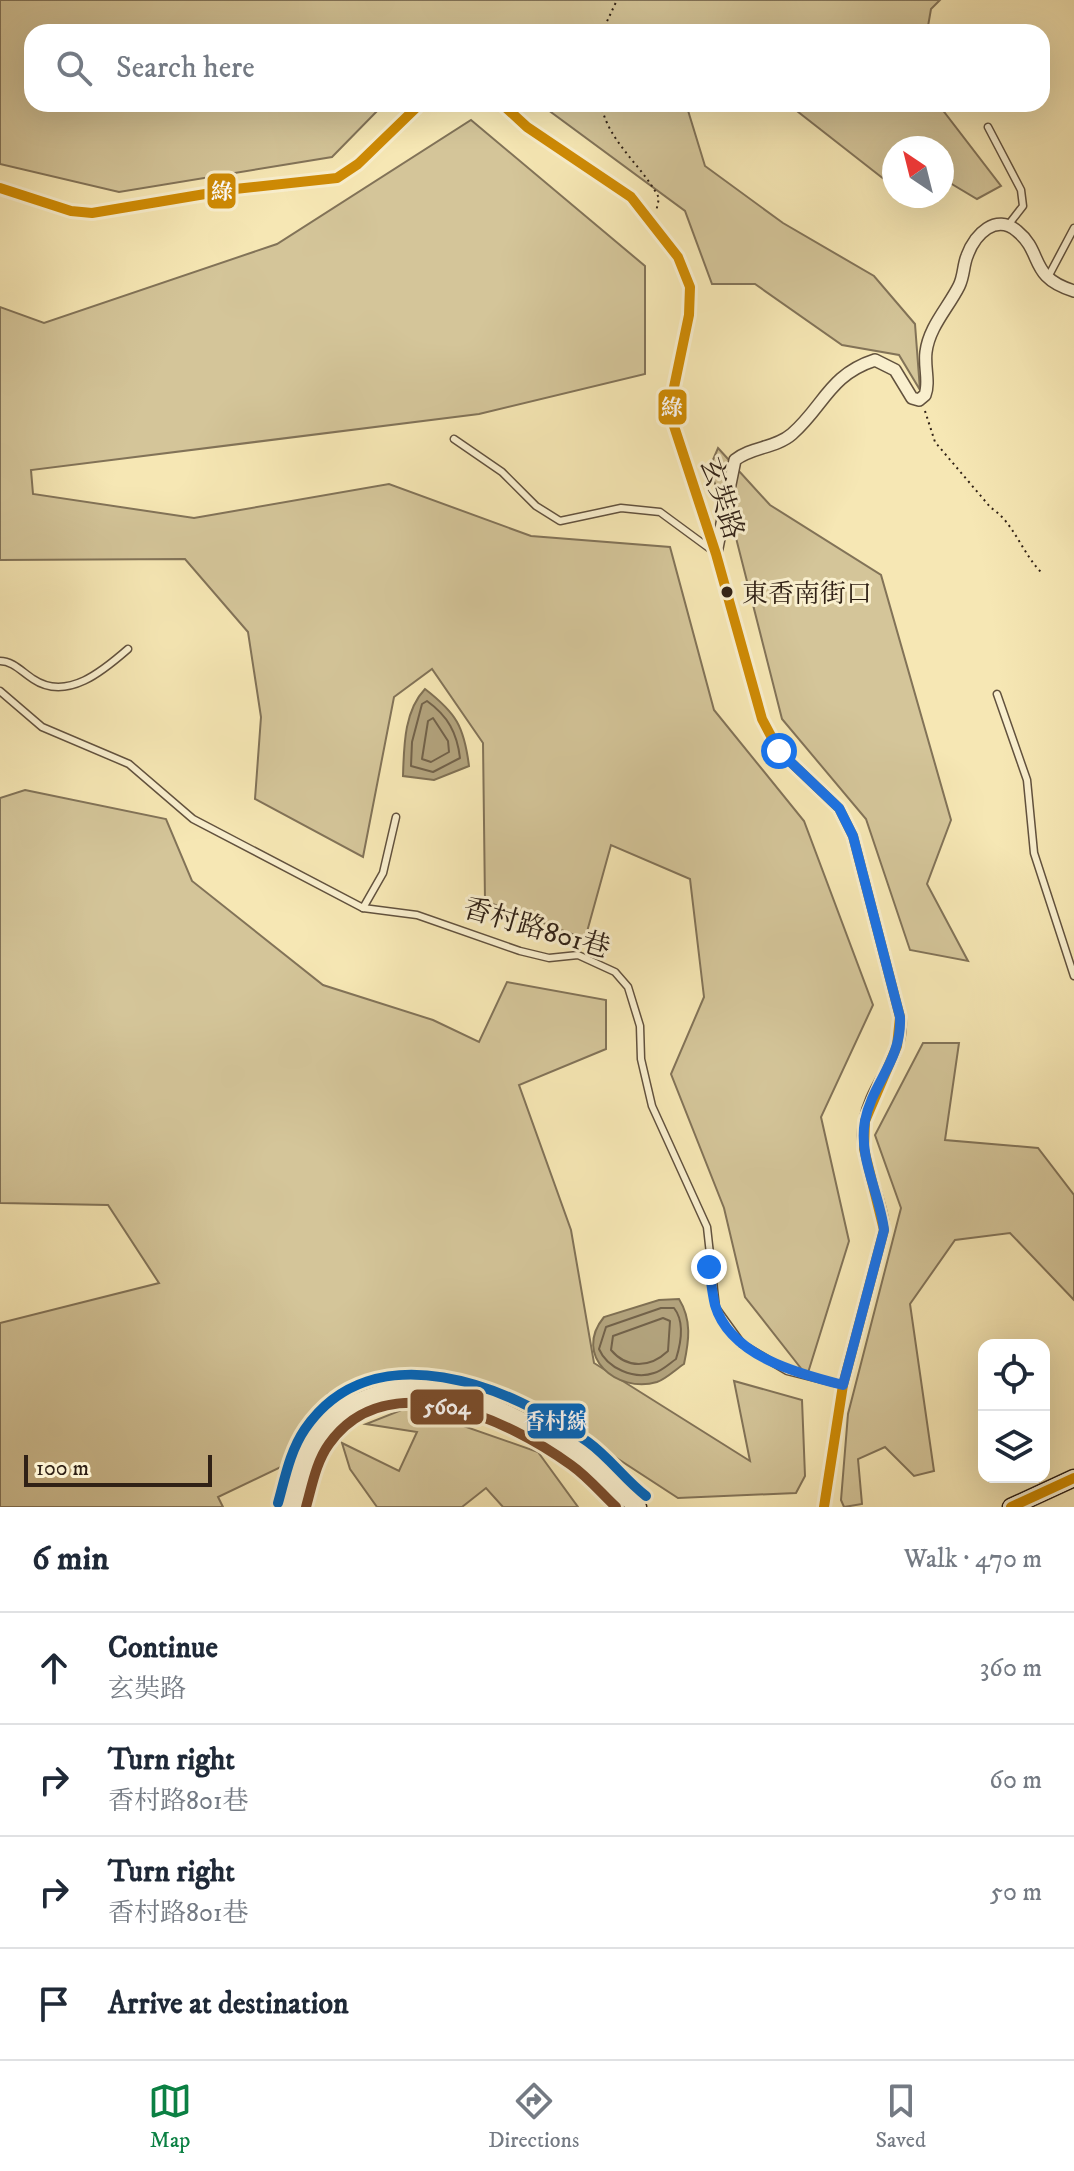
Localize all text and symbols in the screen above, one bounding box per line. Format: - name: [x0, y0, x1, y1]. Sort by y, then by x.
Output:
- search box: [24, 24, 1050, 112]
- icon: search: [52, 46, 96, 90]
- text: Search here: [116, 50, 255, 87]
- north arrow: [882, 136, 954, 208]
- line badge: 綠: [206, 172, 237, 210]
- text: 綠: [211, 179, 233, 206]
- line badge: 綠: [657, 388, 688, 426]
- text: 綠: [661, 395, 683, 422]
- street label: 玄奘路: [692, 453, 751, 544]
- place label: 東香南街口: [742, 578, 872, 611]
- marker: 東香南街口: [719, 584, 735, 600]
- route start: [761, 733, 797, 769]
- street label: 香村路801巷: [459, 891, 614, 966]
- route end: [691, 1249, 727, 1285]
- map controls: [978, 1339, 1050, 1483]
- button: locate: [978, 1339, 1050, 1411]
- line badge: 5604: [409, 1388, 485, 1426]
- text: 5604: [423, 1394, 472, 1421]
- line badge: 香村線: [526, 1402, 587, 1440]
- text: 香村線: [523, 1409, 589, 1436]
- button: layers: [978, 1411, 1050, 1483]
- scale bar: [24, 1451, 212, 1487]
- text: 100 m: [36, 1455, 89, 1482]
- text: 6 min: [32, 1538, 109, 1580]
- text: Walk · 470 m: [904, 1543, 1042, 1576]
- text: Continue: [108, 1630, 218, 1667]
- icon: ahead: [32, 1646, 76, 1690]
- text: 360 m: [980, 1652, 1042, 1685]
- text: 玄奘路: [108, 1673, 186, 1706]
- text: Turn right: [108, 1742, 235, 1779]
- icon: right: [32, 1758, 76, 1802]
- text: 60 m: [989, 1764, 1042, 1797]
- text: 香村路801巷: [108, 1785, 248, 1818]
- text: Turn right: [108, 1854, 235, 1891]
- icon: right: [32, 1870, 76, 1914]
- text: 50 m: [990, 1876, 1042, 1909]
- text: 香村路801巷: [108, 1897, 248, 1930]
- icon: arrive: [32, 1982, 76, 2026]
- text: Arrive at destination: [108, 1986, 349, 2023]
- tab: Map: [148, 2079, 192, 2154]
- tab: Directions: [488, 2079, 579, 2154]
- tab: Saved: [875, 2079, 926, 2154]

